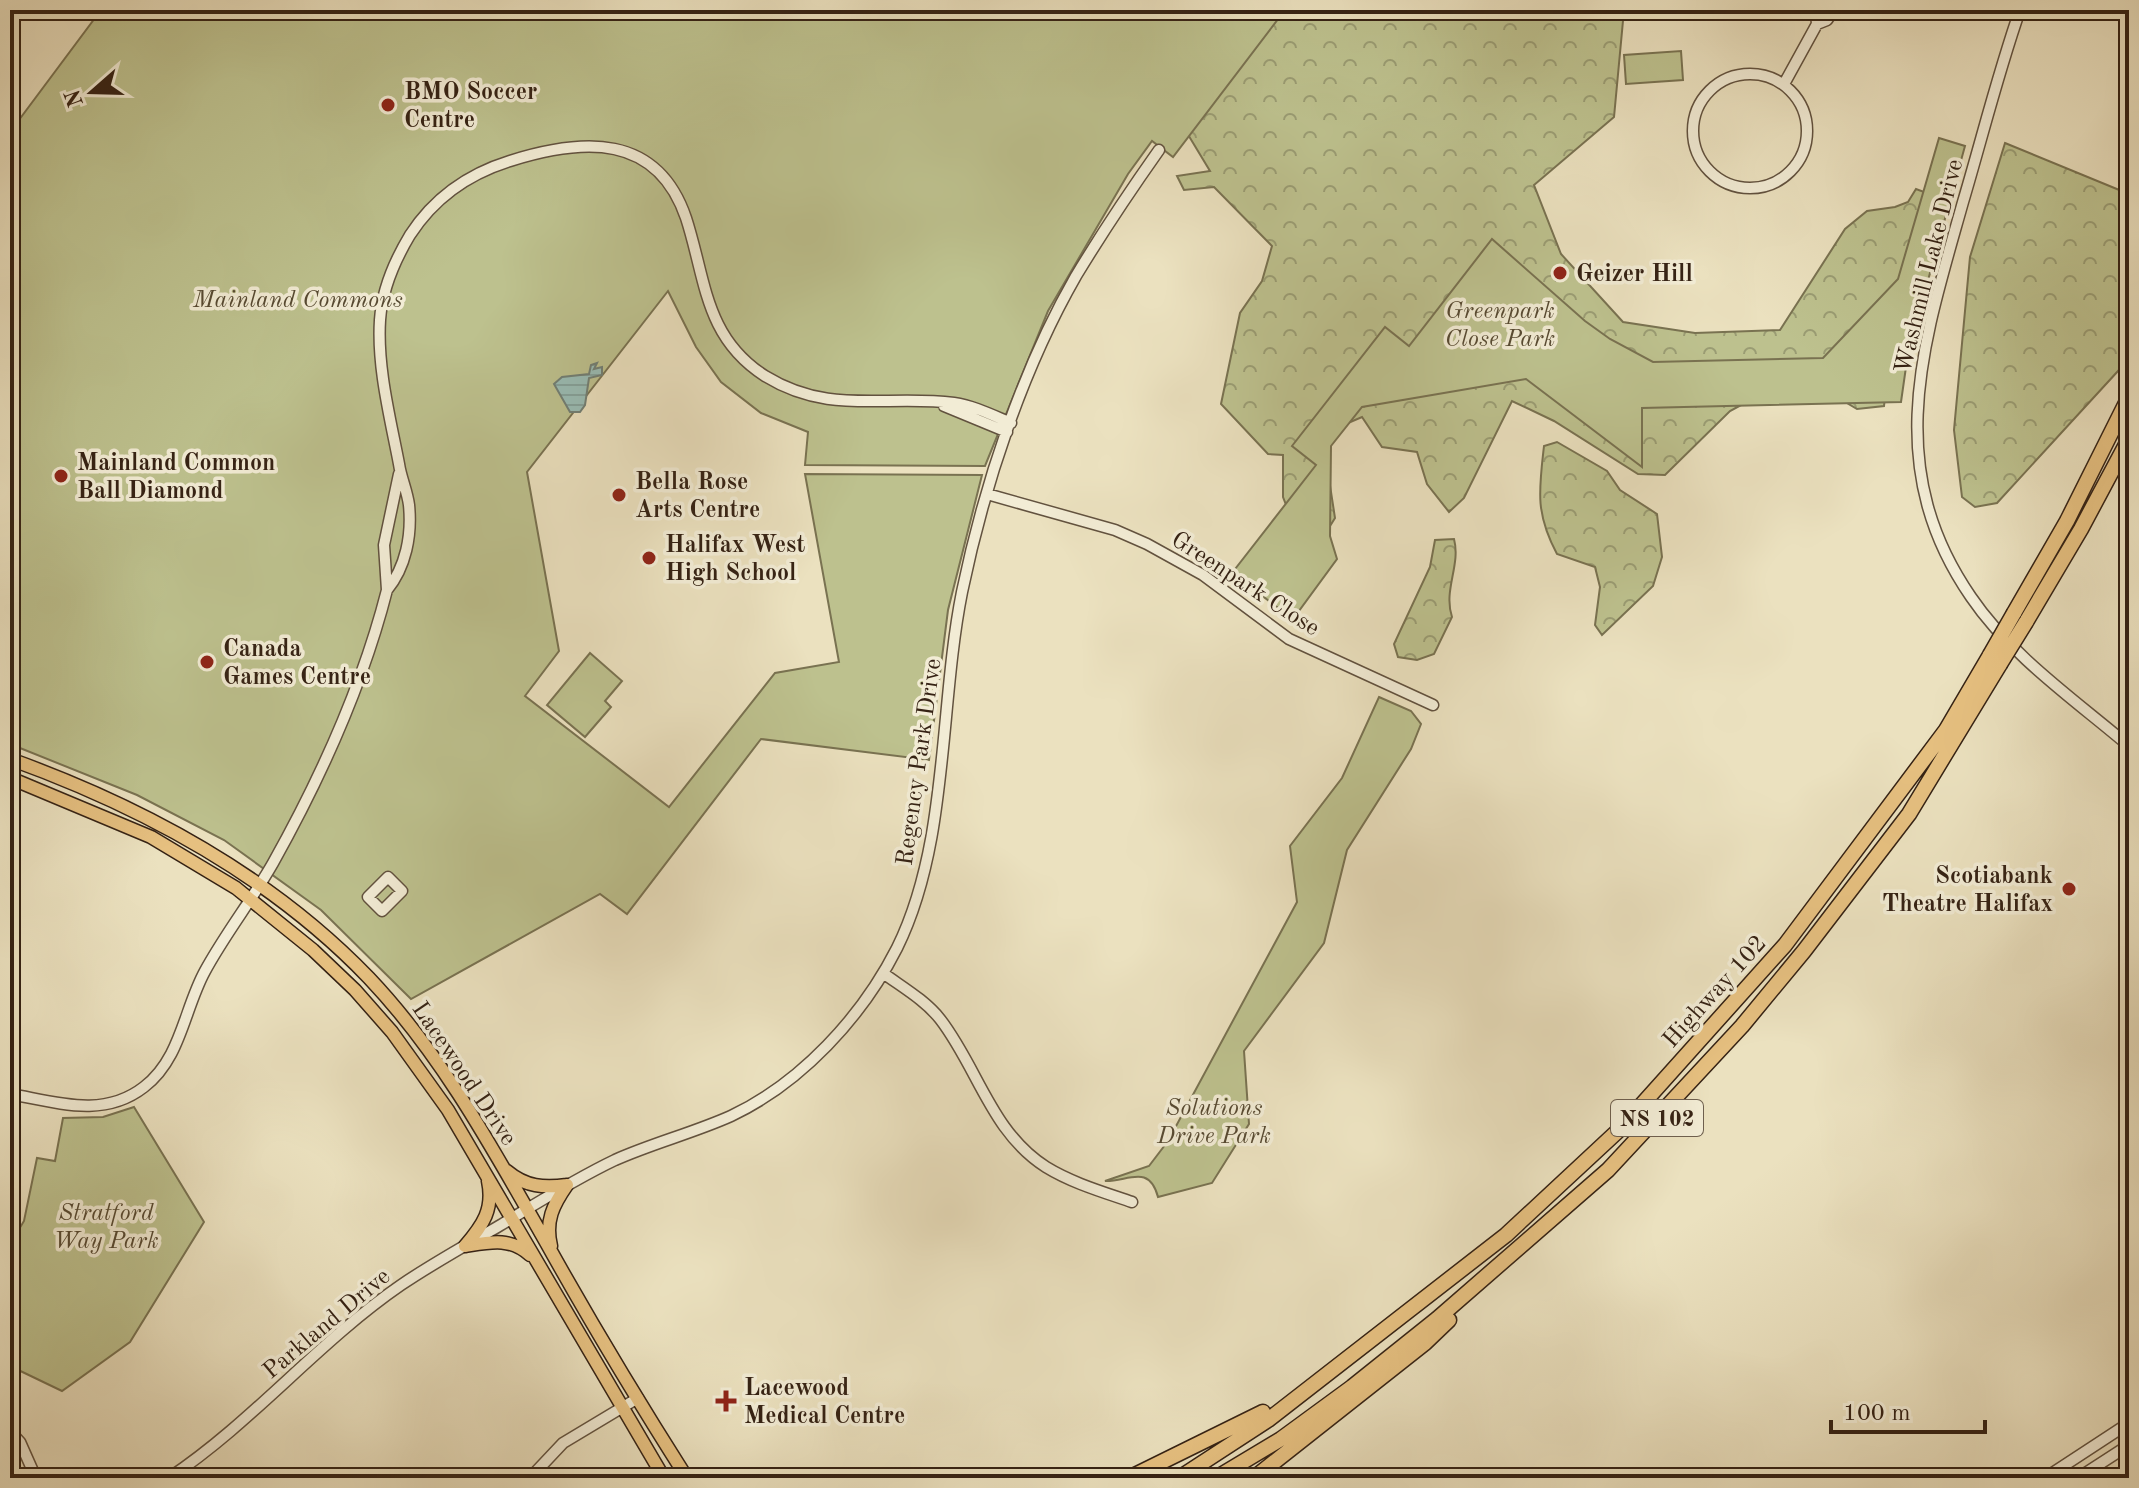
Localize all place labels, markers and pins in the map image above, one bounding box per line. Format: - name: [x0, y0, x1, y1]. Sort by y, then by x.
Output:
- place label: BMO Soccer Centre: [404, 81, 537, 133]
- marker: BMO Soccer Centre: [379, 96, 397, 114]
- place label: Geizer Hill: [1576, 263, 1693, 287]
- marker: Geizer Hill: [1551, 264, 1569, 282]
- place label: Mainland Common Ball Diamond: [77, 452, 275, 504]
- marker: Mainland Common Ball Diamond: [52, 467, 70, 485]
- place label: Bella Rose Arts Centre: [635, 471, 760, 523]
- marker: Bella Rose Arts Centre: [610, 486, 628, 504]
- place label: Halifax West High School: [665, 534, 805, 586]
- marker: Halifax West High School: [640, 549, 658, 567]
- place label: Canada Games Centre: [223, 638, 371, 690]
- marker: Canada Games Centre: [198, 653, 216, 671]
- place label: Scotiabank Theatre Halifax: [1882, 865, 2053, 917]
- marker: Scotiabank Theatre Halifax: [2060, 880, 2078, 898]
- place label: Lacewood Medical Centre: [744, 1377, 905, 1429]
- marker: Lacewood Medical Centre: [715, 1390, 737, 1412]

